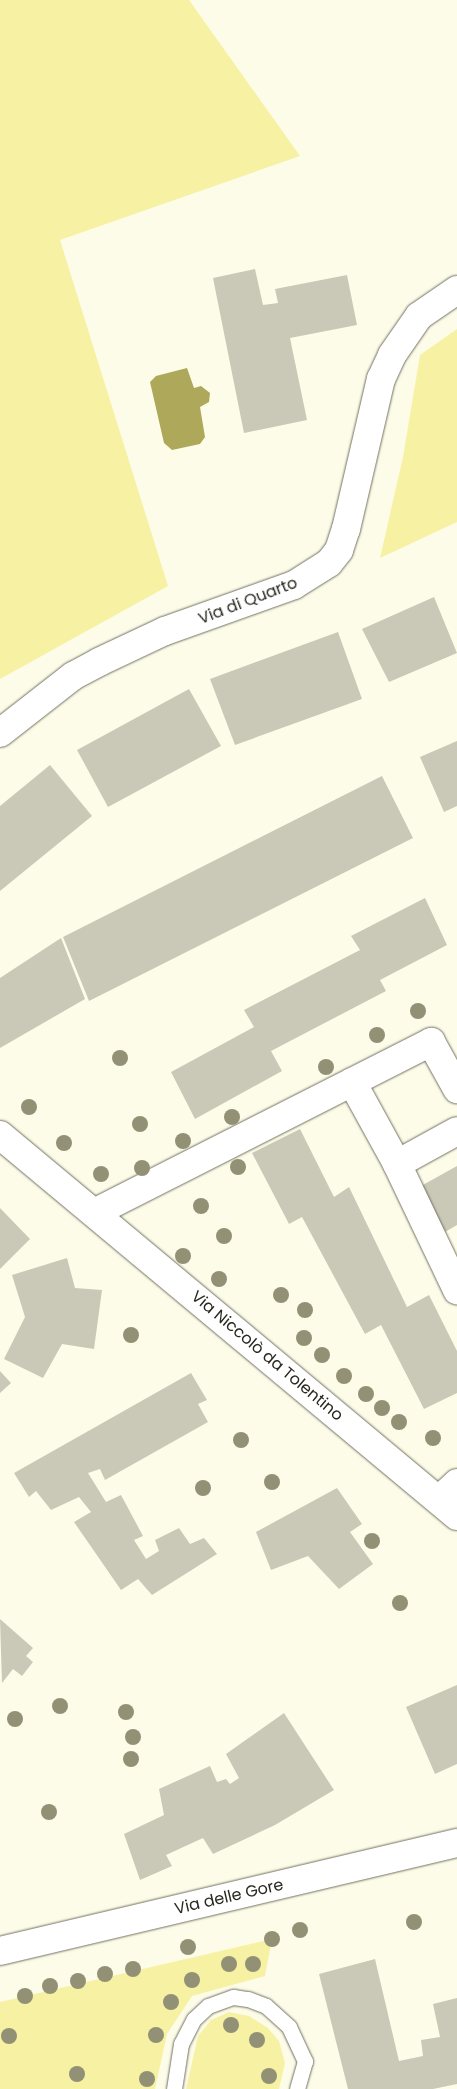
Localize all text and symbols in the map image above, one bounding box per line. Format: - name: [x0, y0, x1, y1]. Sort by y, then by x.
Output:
- street label: Via di Quarto: [196, 573, 300, 629]
- street label: Via Niccolò da Tolentino: [187, 1287, 347, 1425]
- street label: Via delle Gore: [173, 1875, 285, 1919]

